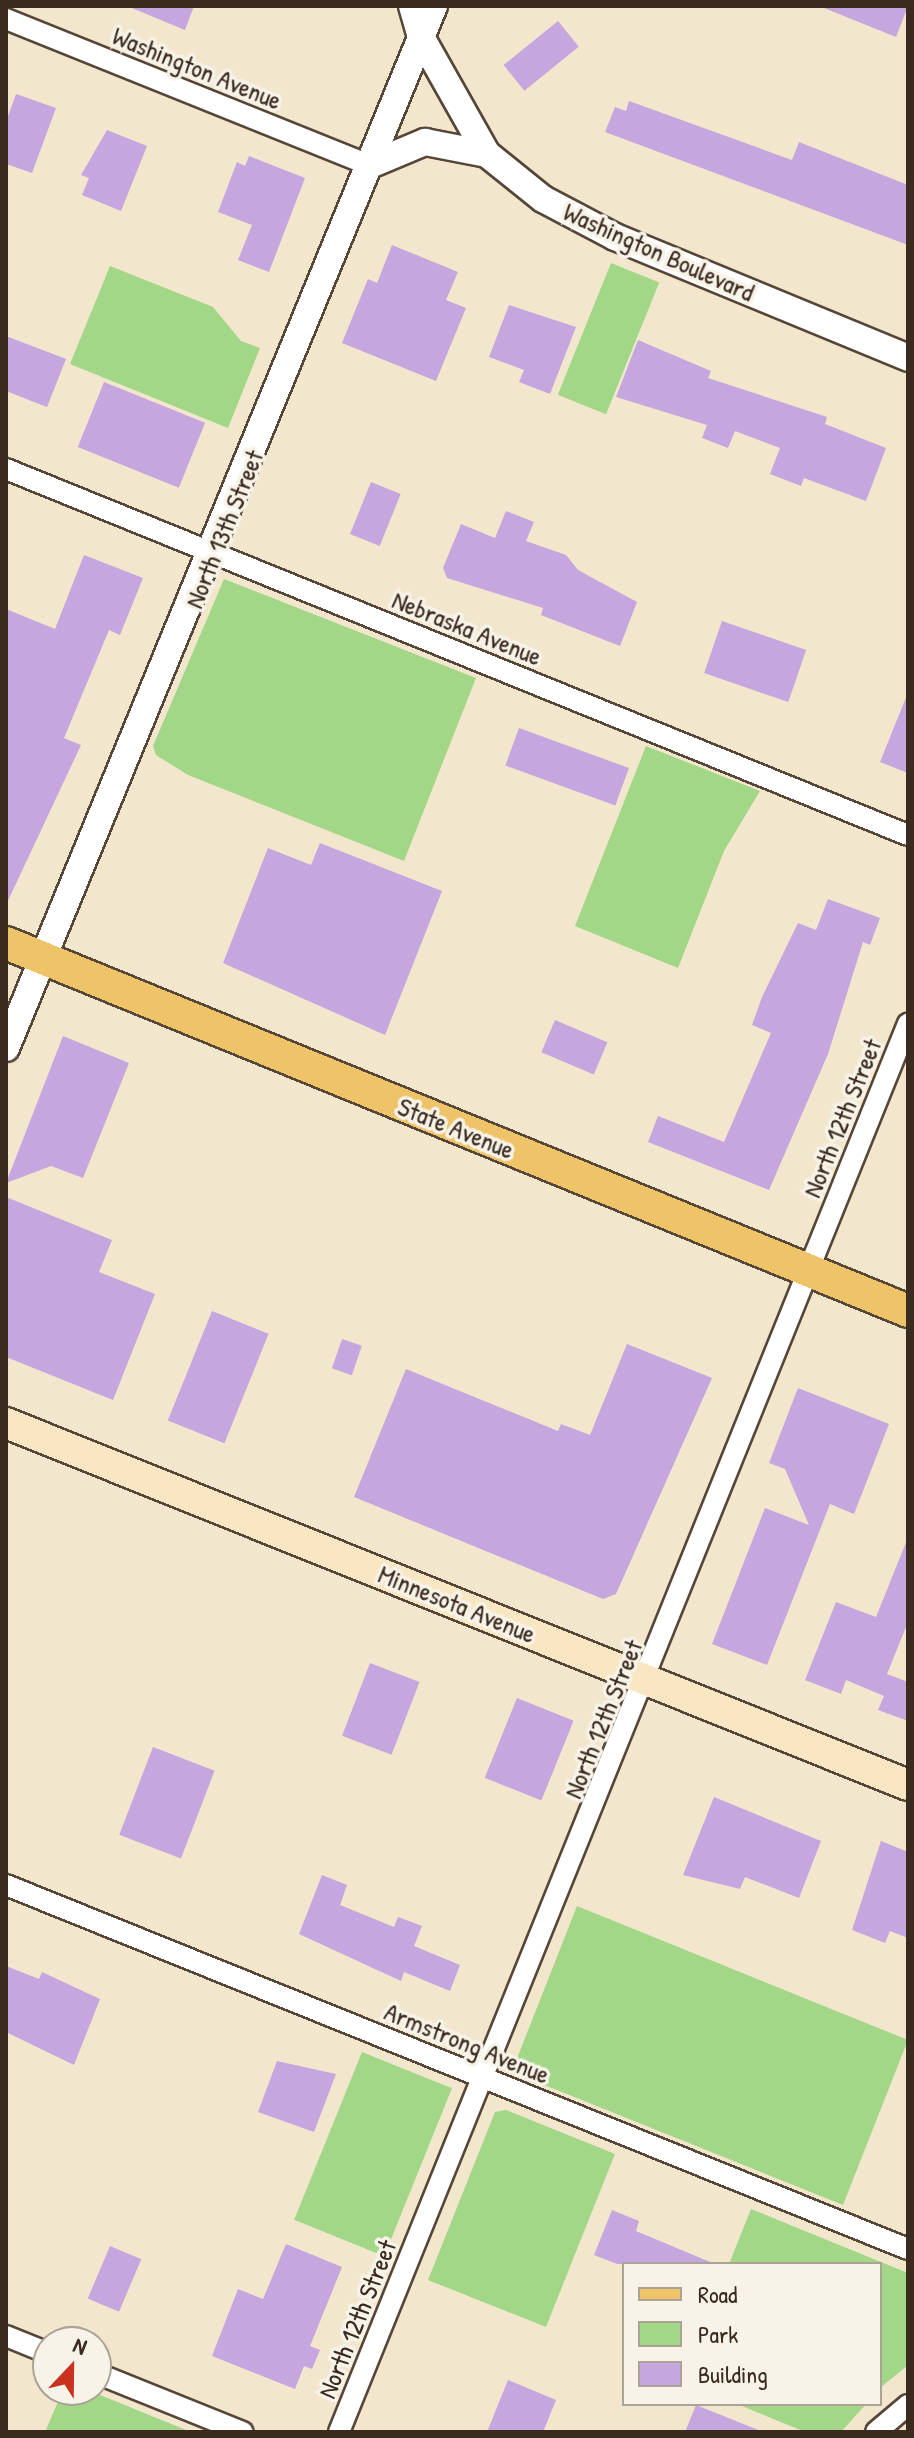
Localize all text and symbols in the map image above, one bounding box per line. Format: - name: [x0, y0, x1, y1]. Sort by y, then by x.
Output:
- street label: Washington Avenue: [108, 20, 286, 116]
- street label: Washington Boulevard: [559, 196, 759, 308]
- street label: North 13th Street: [178, 445, 270, 613]
- street label: Nebraska Avenue: [388, 584, 546, 672]
- street label: North 12th Street: [796, 1034, 888, 1202]
- street label: State Avenue: [393, 1091, 519, 1165]
- street label: Minnesota Avenue: [374, 1558, 540, 1650]
- street label: North 12th Street: [557, 1635, 649, 1803]
- street label: Armstrong Avenue: [380, 1996, 554, 2090]
- street label: North 12th Street: [311, 2235, 403, 2403]
- legend: [622, 2262, 882, 2406]
- text: Road: [698, 2278, 737, 2310]
- text: Park: [698, 2318, 738, 2350]
- north arrow: [32, 2326, 112, 2406]
- text: N: [69, 2329, 91, 2362]
- text: Building: [698, 2358, 768, 2390]

